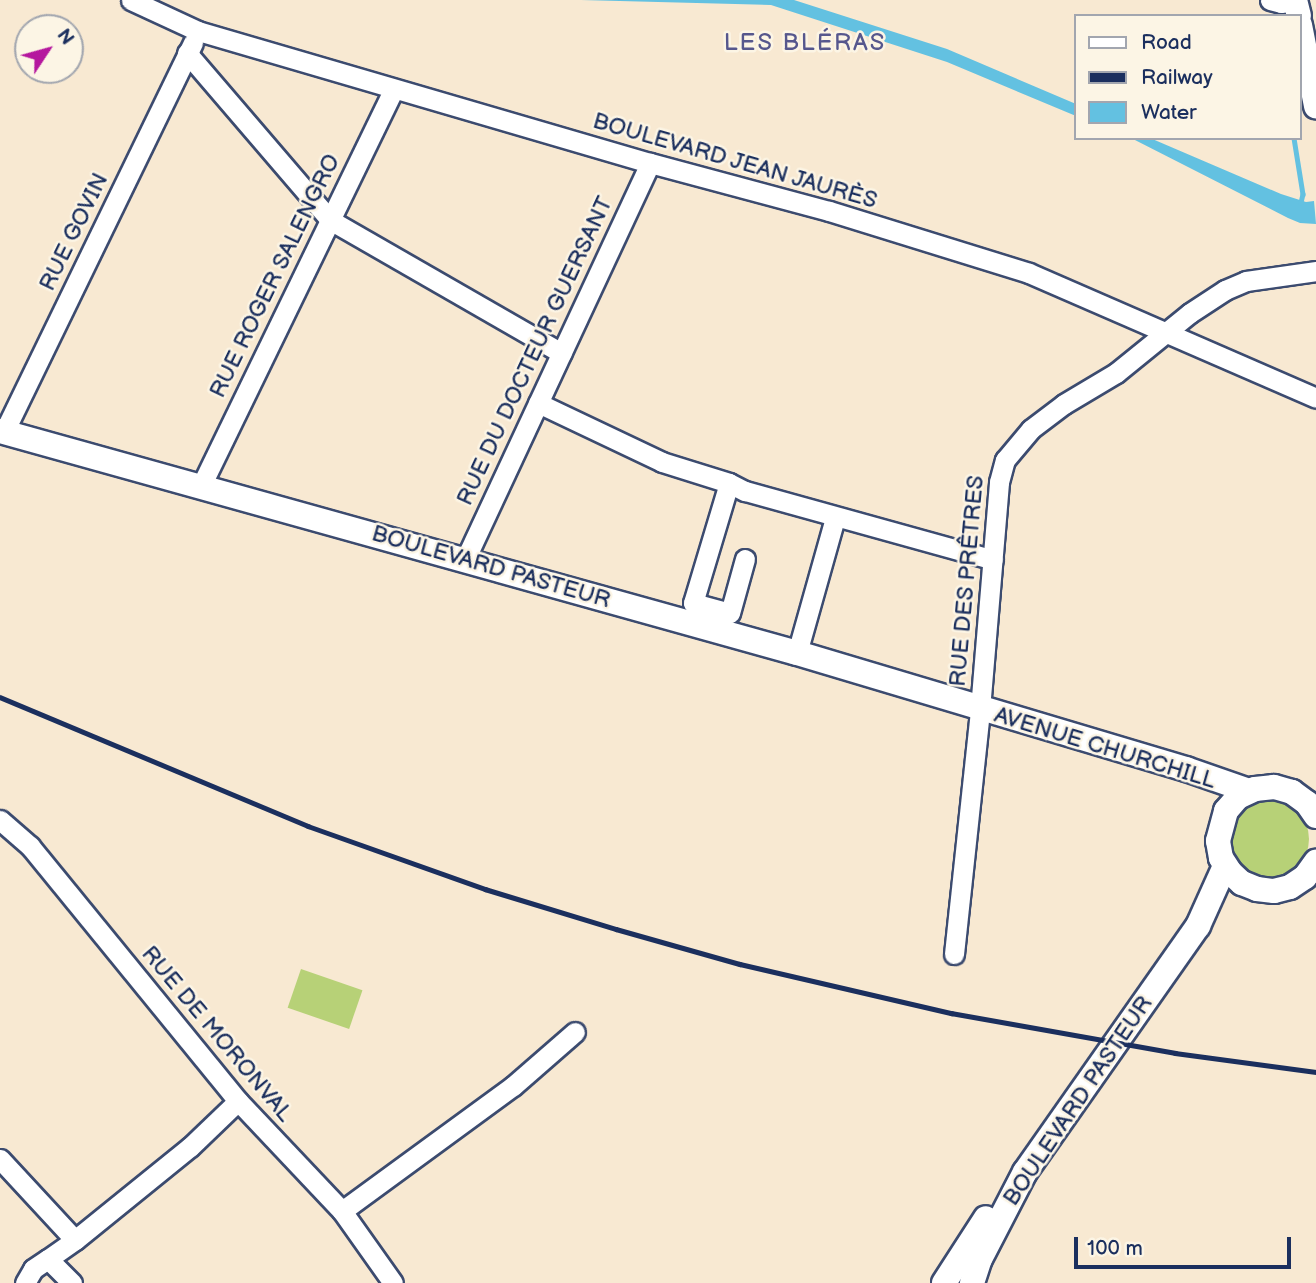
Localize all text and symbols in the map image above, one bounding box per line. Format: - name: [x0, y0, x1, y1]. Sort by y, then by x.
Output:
- north arrow: [14, 14, 84, 84]
- legend: [1074, 14, 1302, 140]
- text: N: [51, 25, 78, 50]
- district label: LES BLÉRAS: [725, 29, 885, 57]
- text: Road: [1141, 30, 1192, 55]
- text: Railway: [1141, 65, 1213, 90]
- text: Water: [1141, 100, 1197, 125]
- street label: BOULEVARD JEAN JAURÈS: [589, 107, 881, 215]
- street label: RUE ROGER SALENGRO: [204, 150, 346, 402]
- street label: RUE GOVIN: [34, 169, 114, 295]
- street label: RUE DU DOCTEUR GUERSANT: [451, 192, 619, 510]
- street label: RUE DES PRÊTRES: [944, 474, 990, 688]
- street label: BOULEVARD PASTEUR: [369, 520, 613, 614]
- street label: AVENUE CHURCHILL: [991, 701, 1219, 795]
- street label: RUE DE MORONVAL: [135, 941, 299, 1127]
- street label: BOULEVARD PASTEUR: [998, 991, 1158, 1211]
- scale bar: [1078, 1224, 1295, 1268]
- text: 100 m: [1087, 1236, 1143, 1261]

